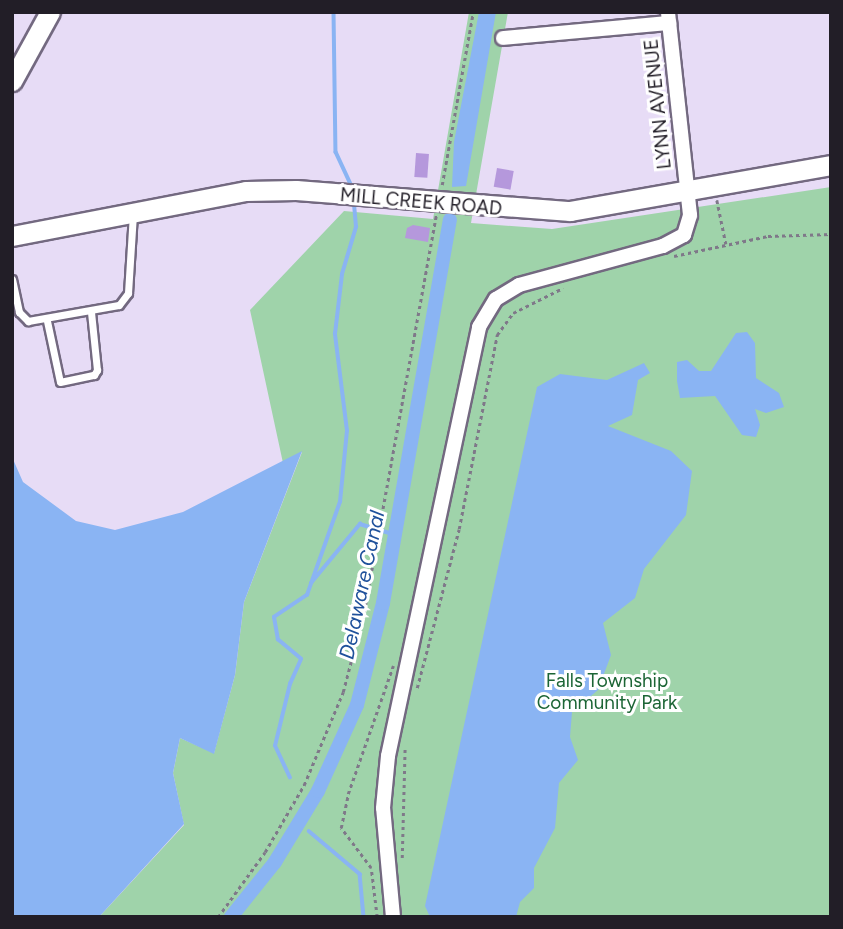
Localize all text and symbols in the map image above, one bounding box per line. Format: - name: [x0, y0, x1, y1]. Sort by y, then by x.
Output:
- street label: LYNN AVENUE: [640, 38, 676, 170]
- street label: MILL CREEK ROAD: [339, 184, 503, 220]
- water label: Delaware Canal: [334, 508, 390, 662]
- park label: Falls Township Community Park: [537, 670, 677, 714]

